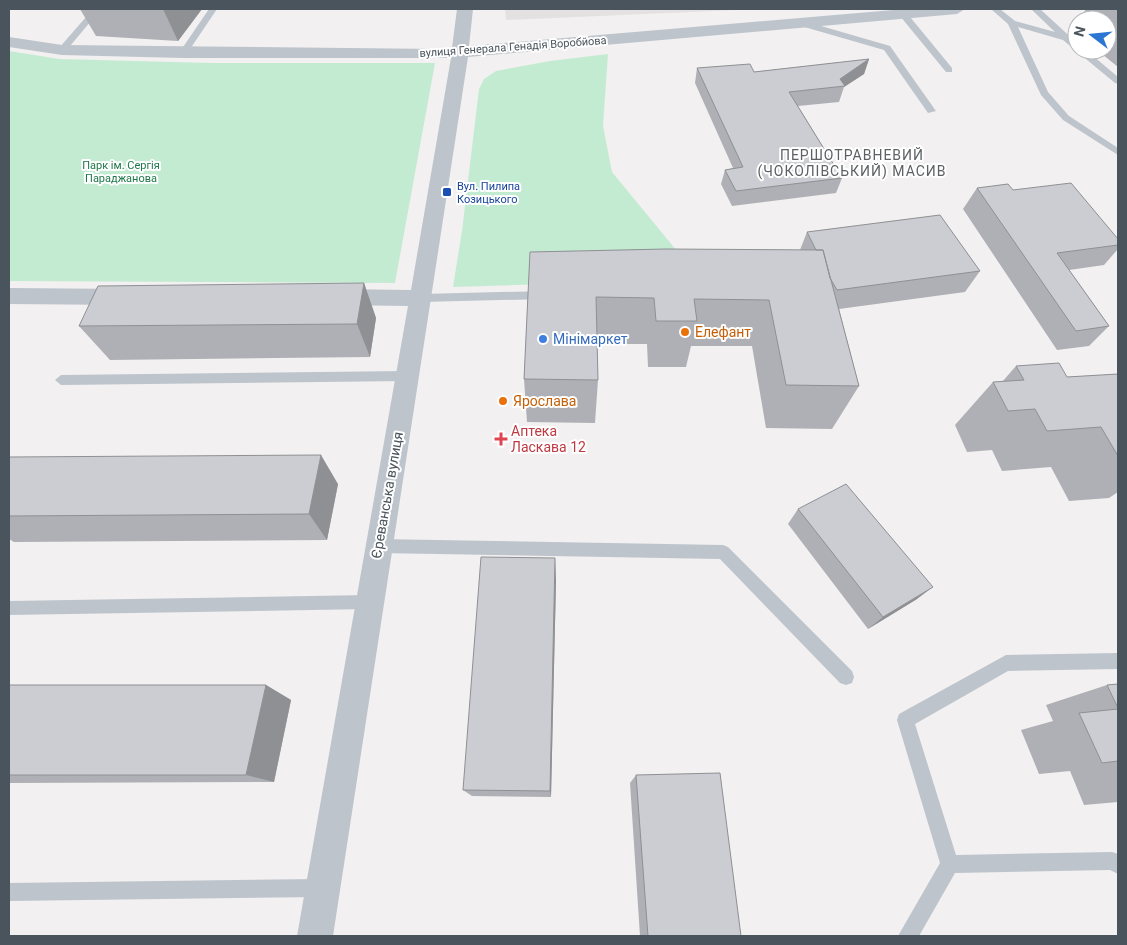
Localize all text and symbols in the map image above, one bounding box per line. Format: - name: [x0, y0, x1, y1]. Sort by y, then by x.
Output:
- north arrow: [1067, 10, 1117, 60]
- text: N: [1070, 24, 1089, 38]
- street label: вулиця Генерала Генадія Воробйова: [419, 34, 607, 60]
- district label: ПЕРШОТРАВНЕВИЙ (ЧОКОЛІВСЬКИЙ) МАСИВ: [757, 147, 947, 180]
- park label: Парк ім. Сергія Параджанова: [82, 159, 160, 185]
- place label: Вул. Пилипа Козицького: [457, 180, 520, 206]
- marker: Вул. Пилипа Козицького: [441, 186, 453, 198]
- place label: Елефант: [695, 324, 751, 340]
- marker: Елефант: [679, 326, 691, 338]
- place label: Мінімаркет: [553, 331, 628, 347]
- marker: Мінімаркет: [537, 333, 549, 345]
- place label: Ярослава: [513, 393, 576, 409]
- marker: Ярослава: [497, 395, 509, 407]
- place label: Аптека Ласкава 12: [511, 423, 586, 455]
- street label: Єреванська вулиця: [368, 430, 406, 560]
- marker: Аптека Ласкава 12: [495, 433, 507, 445]

